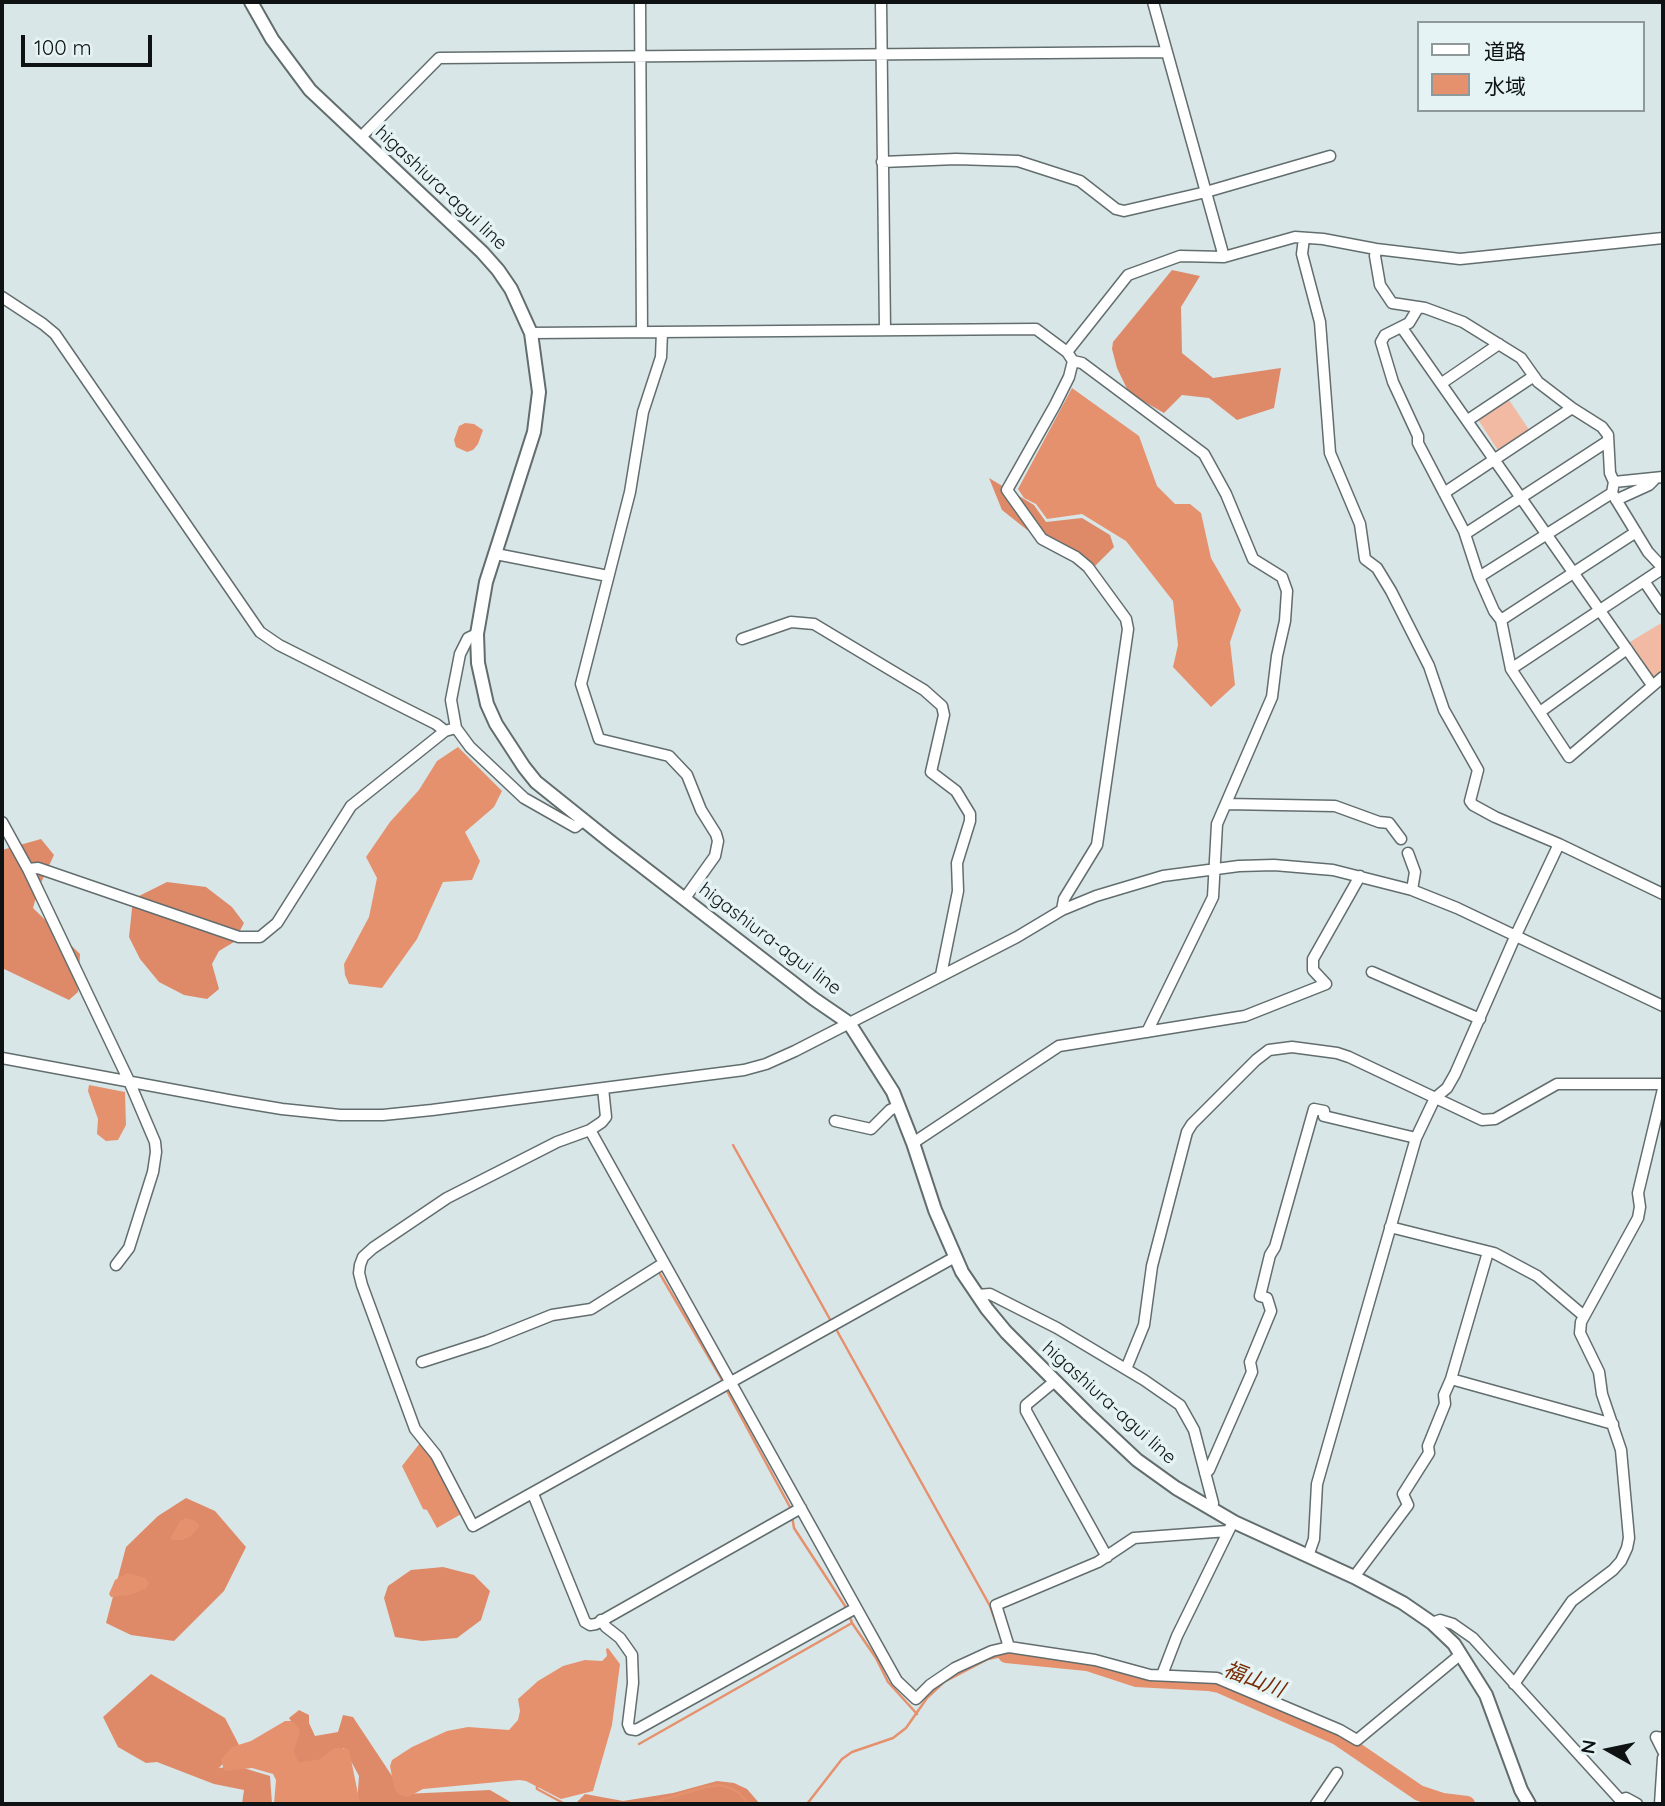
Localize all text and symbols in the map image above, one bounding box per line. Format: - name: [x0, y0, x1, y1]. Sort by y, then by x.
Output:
- scale bar: [24, 21, 156, 65]
- legend: [1416, 21, 1644, 112]
- text: 100 m: [34, 34, 92, 60]
- text: 道路: [1484, 38, 1526, 64]
- text: 水域: [1484, 73, 1526, 99]
- street label: higashiura-agui line: [370, 121, 512, 255]
- street label: higashiura-agui line: [694, 878, 846, 1000]
- street label: higashiura-agui line: [1037, 1337, 1181, 1469]
- water label: 福山川: [1220, 1657, 1288, 1703]
- north arrow: [1574, 1715, 1644, 1785]
- text: N: [1575, 1738, 1601, 1755]

